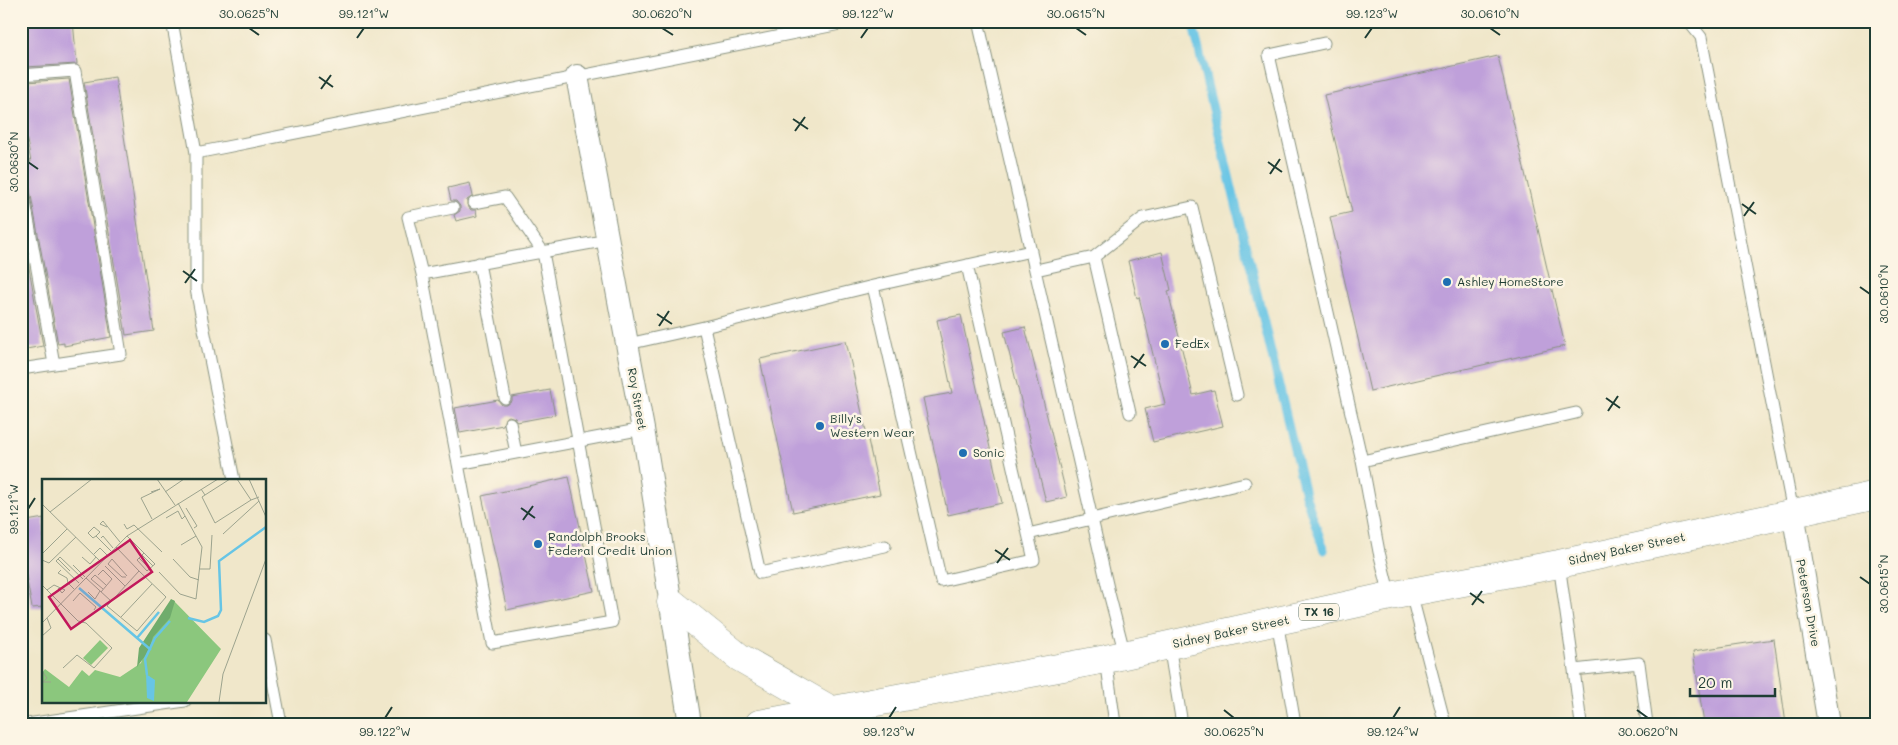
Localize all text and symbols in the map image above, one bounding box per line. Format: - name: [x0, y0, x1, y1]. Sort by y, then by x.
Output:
- text: 30.0625°N: [219, 5, 279, 21]
- text: 99.121°W: [339, 5, 389, 21]
- text: 30.0620°N: [632, 5, 692, 21]
- text: 99.122°W: [842, 5, 894, 21]
- text: 30.0615°N: [1047, 5, 1105, 21]
- text: 99.123°W: [1346, 5, 1398, 21]
- text: 30.0610°N: [1461, 5, 1519, 21]
- text: 30.0630°N: [5, 132, 21, 192]
- text: 30.0610°N: [1875, 265, 1891, 323]
- place label: Ashley HomeStore: [1457, 273, 1564, 289]
- marker: Ashley HomeStore: [1441, 276, 1453, 288]
- place label: FedEx: [1175, 335, 1210, 351]
- marker: FedEx: [1159, 338, 1171, 350]
- street label: Roy Street: [625, 366, 651, 431]
- place label: Billy's Western Wear: [830, 410, 914, 440]
- marker: Billy's Western Wear: [814, 420, 826, 432]
- place label: Sonic: [973, 444, 1004, 460]
- marker: Sonic: [957, 447, 969, 459]
- inset map: [42, 479, 266, 702]
- text: 99.121°W: [5, 484, 21, 534]
- place label: Randolph Brooks Federal Credit Union: [548, 528, 672, 558]
- street label: Sidney Baker Street: [1567, 528, 1687, 568]
- marker: Randolph Brooks Federal Credit Union: [532, 538, 544, 550]
- text: 30.0615°N: [1875, 555, 1891, 613]
- street label: Peterson Drive: [1793, 558, 1825, 648]
- road number: TX 16: [1299, 604, 1339, 620]
- street label: Sidney Baker Street: [1171, 611, 1291, 651]
- scale bar: [1690, 665, 1776, 697]
- text: 20 m: [1698, 672, 1732, 692]
- text: 99.122°W: [359, 723, 411, 739]
- text: 99.123°W: [863, 723, 915, 739]
- text: 30.0625°N: [1204, 723, 1264, 739]
- text: 99.124°W: [1367, 723, 1419, 739]
- text: 30.0620°N: [1618, 723, 1678, 739]

